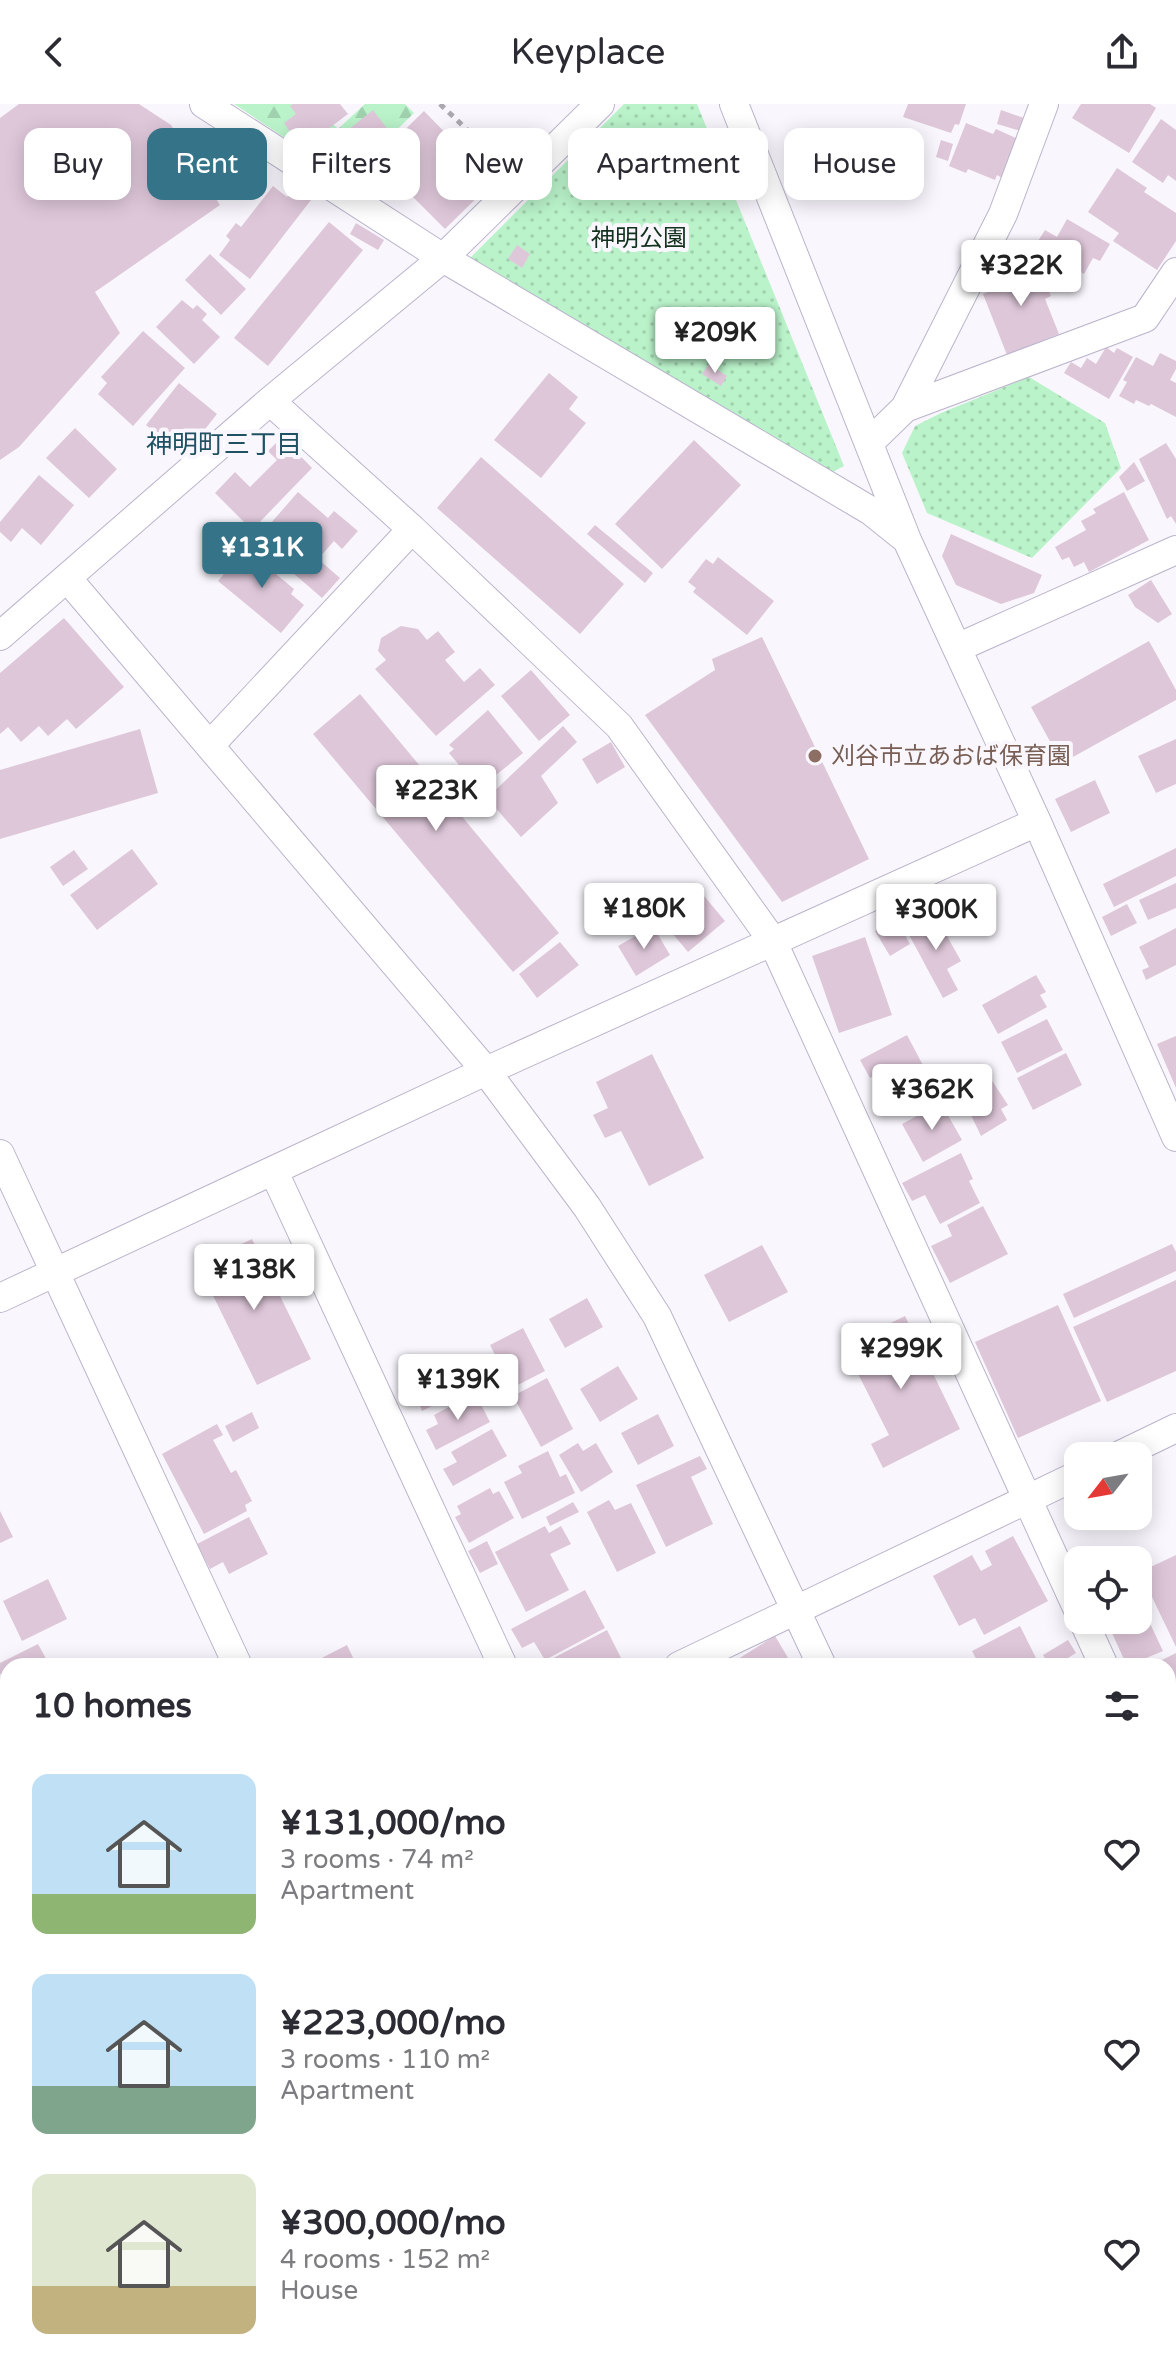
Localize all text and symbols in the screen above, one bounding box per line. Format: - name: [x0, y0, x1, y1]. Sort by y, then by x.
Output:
- icon: back: [32, 30, 76, 74]
- icon: share: [1100, 30, 1144, 74]
- text: Keyplace: [511, 31, 665, 74]
- chip: Buy: [24, 128, 131, 200]
- chip: Rent: [147, 128, 267, 200]
- chip: Filters: [283, 128, 420, 200]
- chip: New: [436, 128, 552, 200]
- chip: Apartment: [568, 128, 768, 200]
- chip: House: [784, 128, 924, 200]
- park label: 神明公園: [591, 224, 687, 253]
- pin: ¥322K: [965, 240, 1077, 308]
- text: ¥322K: [979, 250, 1063, 281]
- pin: ¥209K: [659, 307, 771, 375]
- text: ¥209K: [673, 317, 757, 348]
- district label: 神明町三丁目: [146, 429, 302, 460]
- pin: ¥131K: [206, 522, 318, 590]
- text: ¥131K: [220, 532, 304, 563]
- place label: 刈谷市立あおば保育園: [831, 742, 1071, 771]
- marker: 刈谷市立あおば保育園: [806, 747, 824, 765]
- pin: ¥223K: [380, 765, 492, 833]
- text: ¥223K: [394, 775, 478, 806]
- pin: ¥180K: [588, 883, 700, 951]
- pin: ¥300K: [880, 884, 992, 952]
- text: ¥180K: [602, 893, 686, 924]
- text: ¥300K: [894, 894, 978, 925]
- pin: ¥362K: [876, 1064, 988, 1132]
- text: ¥362K: [890, 1074, 974, 1105]
- pin: ¥138K: [198, 1244, 310, 1312]
- text: ¥138K: [212, 1254, 296, 1285]
- pin: ¥299K: [845, 1323, 957, 1391]
- text: ¥299K: [859, 1333, 943, 1364]
- pin: ¥139K: [402, 1354, 514, 1422]
- text: ¥139K: [416, 1364, 500, 1395]
- north arrow: [1064, 1442, 1152, 1530]
- map controls: [1064, 1442, 1152, 1634]
- button: locate: [1064, 1546, 1152, 1634]
- icon: filters: [1100, 1684, 1144, 1728]
- text: 10 homes: [32, 1686, 192, 1727]
- text: ¥131,000/mo: [280, 1803, 506, 1844]
- icon: home: [96, 1806, 192, 1902]
- icon: heart: [1100, 1832, 1144, 1876]
- text: 3 rooms · 74 m²: [280, 1844, 474, 1875]
- text: Apartment: [280, 1875, 414, 1906]
- text: ¥223,000/mo: [280, 2003, 506, 2044]
- icon: home: [96, 2006, 192, 2102]
- icon: heart: [1100, 2032, 1144, 2076]
- text: 3 rooms · 110 m²: [280, 2044, 490, 2075]
- text: Apartment: [280, 2075, 414, 2106]
- text: ¥300,000/mo: [280, 2203, 506, 2244]
- icon: home: [96, 2206, 192, 2302]
- icon: heart: [1100, 2232, 1144, 2276]
- text: 4 rooms · 152 m²: [280, 2244, 490, 2275]
- text: House: [280, 2275, 358, 2306]

